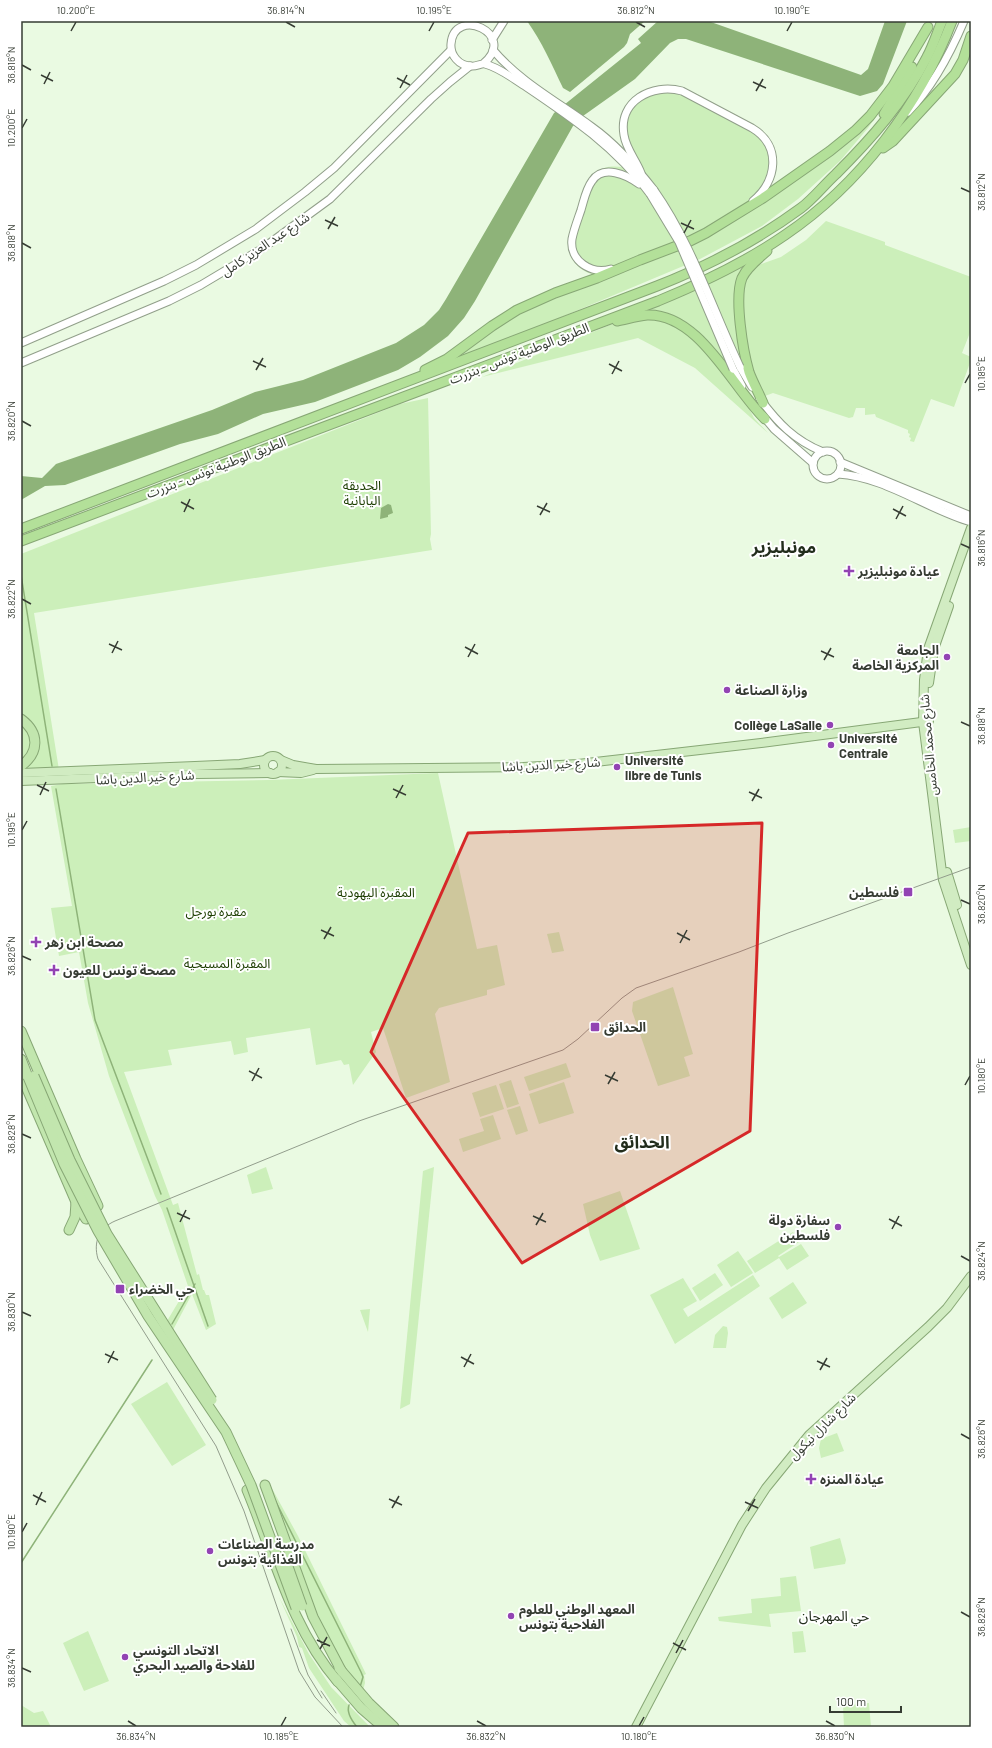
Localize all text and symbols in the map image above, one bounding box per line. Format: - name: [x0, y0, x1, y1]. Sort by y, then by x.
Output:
- text: 10.200°E: [57, 4, 95, 16]
- text: 36.814°N: [267, 4, 305, 16]
- text: 10.195°E: [416, 4, 452, 16]
- text: 36.812°N: [617, 4, 655, 16]
- text: 10.190°E: [774, 4, 810, 16]
- text: 36.816°N: [5, 46, 17, 84]
- text: 10.200°E: [5, 109, 17, 147]
- text: 36.812°N: [975, 173, 987, 211]
- street label: شارع عبد العزيز كامل: [218, 208, 314, 282]
- text: 36.818°N: [5, 224, 17, 262]
- street label: الطريق الوطنية تونس - بنزرت: [447, 319, 591, 388]
- text: 10.185°E: [975, 356, 987, 392]
- text: 36.820°N: [5, 401, 17, 441]
- street label: الطريق الوطنية تونس - بنزرت: [144, 433, 288, 502]
- park label: الحديقة اليابانية: [343, 477, 381, 508]
- text: 36.816°N: [975, 529, 987, 567]
- district label: مونبليزير: [751, 536, 816, 557]
- place label: عيادة مونبليزير: [857, 563, 939, 579]
- marker: عيادة مونبليزير: [843, 565, 855, 577]
- text: 36.822°N: [5, 579, 17, 619]
- place label: الجامعة المركزية الخاصة: [852, 642, 939, 673]
- marker: الجامعة المركزية الخاصة: [942, 652, 952, 662]
- place label: وزارة الصناعة: [735, 682, 808, 698]
- marker: وزارة الصناعة: [722, 685, 732, 695]
- street label: شارع محمد الخامس: [916, 693, 943, 796]
- text: 36.818°N: [975, 707, 987, 745]
- place label: Collège LaSalle: [734, 717, 822, 733]
- marker: Collège LaSalle: [825, 720, 835, 730]
- place label: Université Centrale: [839, 730, 898, 761]
- marker: Université Centrale: [826, 740, 836, 750]
- place label: Université libre de Tunis: [625, 752, 702, 783]
- street label: شارع خير الدين باشا: [501, 753, 601, 778]
- marker: Université libre de Tunis: [612, 762, 622, 772]
- street label: شارع خير الدين باشا: [95, 766, 195, 791]
- text: 10.195°E: [5, 812, 17, 848]
- park label: المقبرة اليهودية: [337, 884, 415, 901]
- place label: فلسطين: [849, 884, 899, 900]
- text: 36.820°N: [975, 884, 987, 924]
- marker: فلسطين: [902, 886, 914, 898]
- park label: مقبرة بورجل: [185, 903, 247, 920]
- place label: مصحة ابن زهر: [44, 934, 124, 950]
- text: 36.826°N: [5, 936, 17, 976]
- marker: مصحة ابن زهر: [30, 936, 42, 948]
- park label: المقبرة المسيحية: [184, 955, 270, 971]
- place label: مصحة تونس للعيون: [63, 962, 176, 978]
- marker: مصحة تونس للعيون: [48, 964, 60, 976]
- place label: الحدائق: [604, 1019, 646, 1036]
- marker: الحدائق: [589, 1021, 601, 1033]
- text: 10.180°E: [975, 1058, 987, 1094]
- text: 36.828°N: [5, 1114, 17, 1154]
- district label: الحدائق: [614, 1131, 670, 1153]
- place label: سفارة دولة فلسطين: [769, 1212, 830, 1243]
- marker: سفارة دولة فلسطين: [833, 1222, 843, 1232]
- text: 36.824°N: [975, 1241, 987, 1281]
- place label: حي الخضراء: [129, 1281, 194, 1300]
- marker: حي الخضراء: [114, 1283, 126, 1295]
- text: 36.830°N: [5, 1292, 17, 1332]
- street label: شارع شارل نيكول: [785, 1389, 861, 1465]
- text: 36.826°N: [975, 1419, 987, 1459]
- place label: عيادة المنزه: [820, 1471, 884, 1487]
- marker: عيادة المنزه: [805, 1473, 817, 1485]
- text: 10.190°E: [5, 1514, 17, 1550]
- place label: مدرسة الصناعات الغذائية بتونس: [218, 1536, 314, 1567]
- marker: مدرسة الصناعات الغذائية بتونس: [205, 1546, 215, 1556]
- text: 36.828°N: [975, 1597, 987, 1637]
- place label: المعهد الوطني للعلوم الفلاحية بتونس: [519, 1601, 635, 1632]
- district label: حي المهرجان: [799, 1607, 869, 1627]
- marker: المعهد الوطني للعلوم الفلاحية بتونس: [506, 1611, 516, 1621]
- place label: الاتحاد التونسي للفلاحة والصيد البحري: [133, 1642, 255, 1676]
- text: 36.834°N: [5, 1648, 17, 1688]
- marker: الاتحاد التونسي للفلاحة والصيد البحري: [120, 1652, 130, 1662]
- scale bar: [830, 1688, 901, 1714]
- text: 100 m: [836, 1694, 866, 1708]
- text: 36.834°N: [116, 1730, 156, 1742]
- text: 10.185°E: [263, 1730, 299, 1742]
- text: 36.832°N: [466, 1730, 506, 1742]
- text: 10.180°E: [621, 1730, 657, 1742]
- text: 36.830°N: [815, 1730, 855, 1742]

